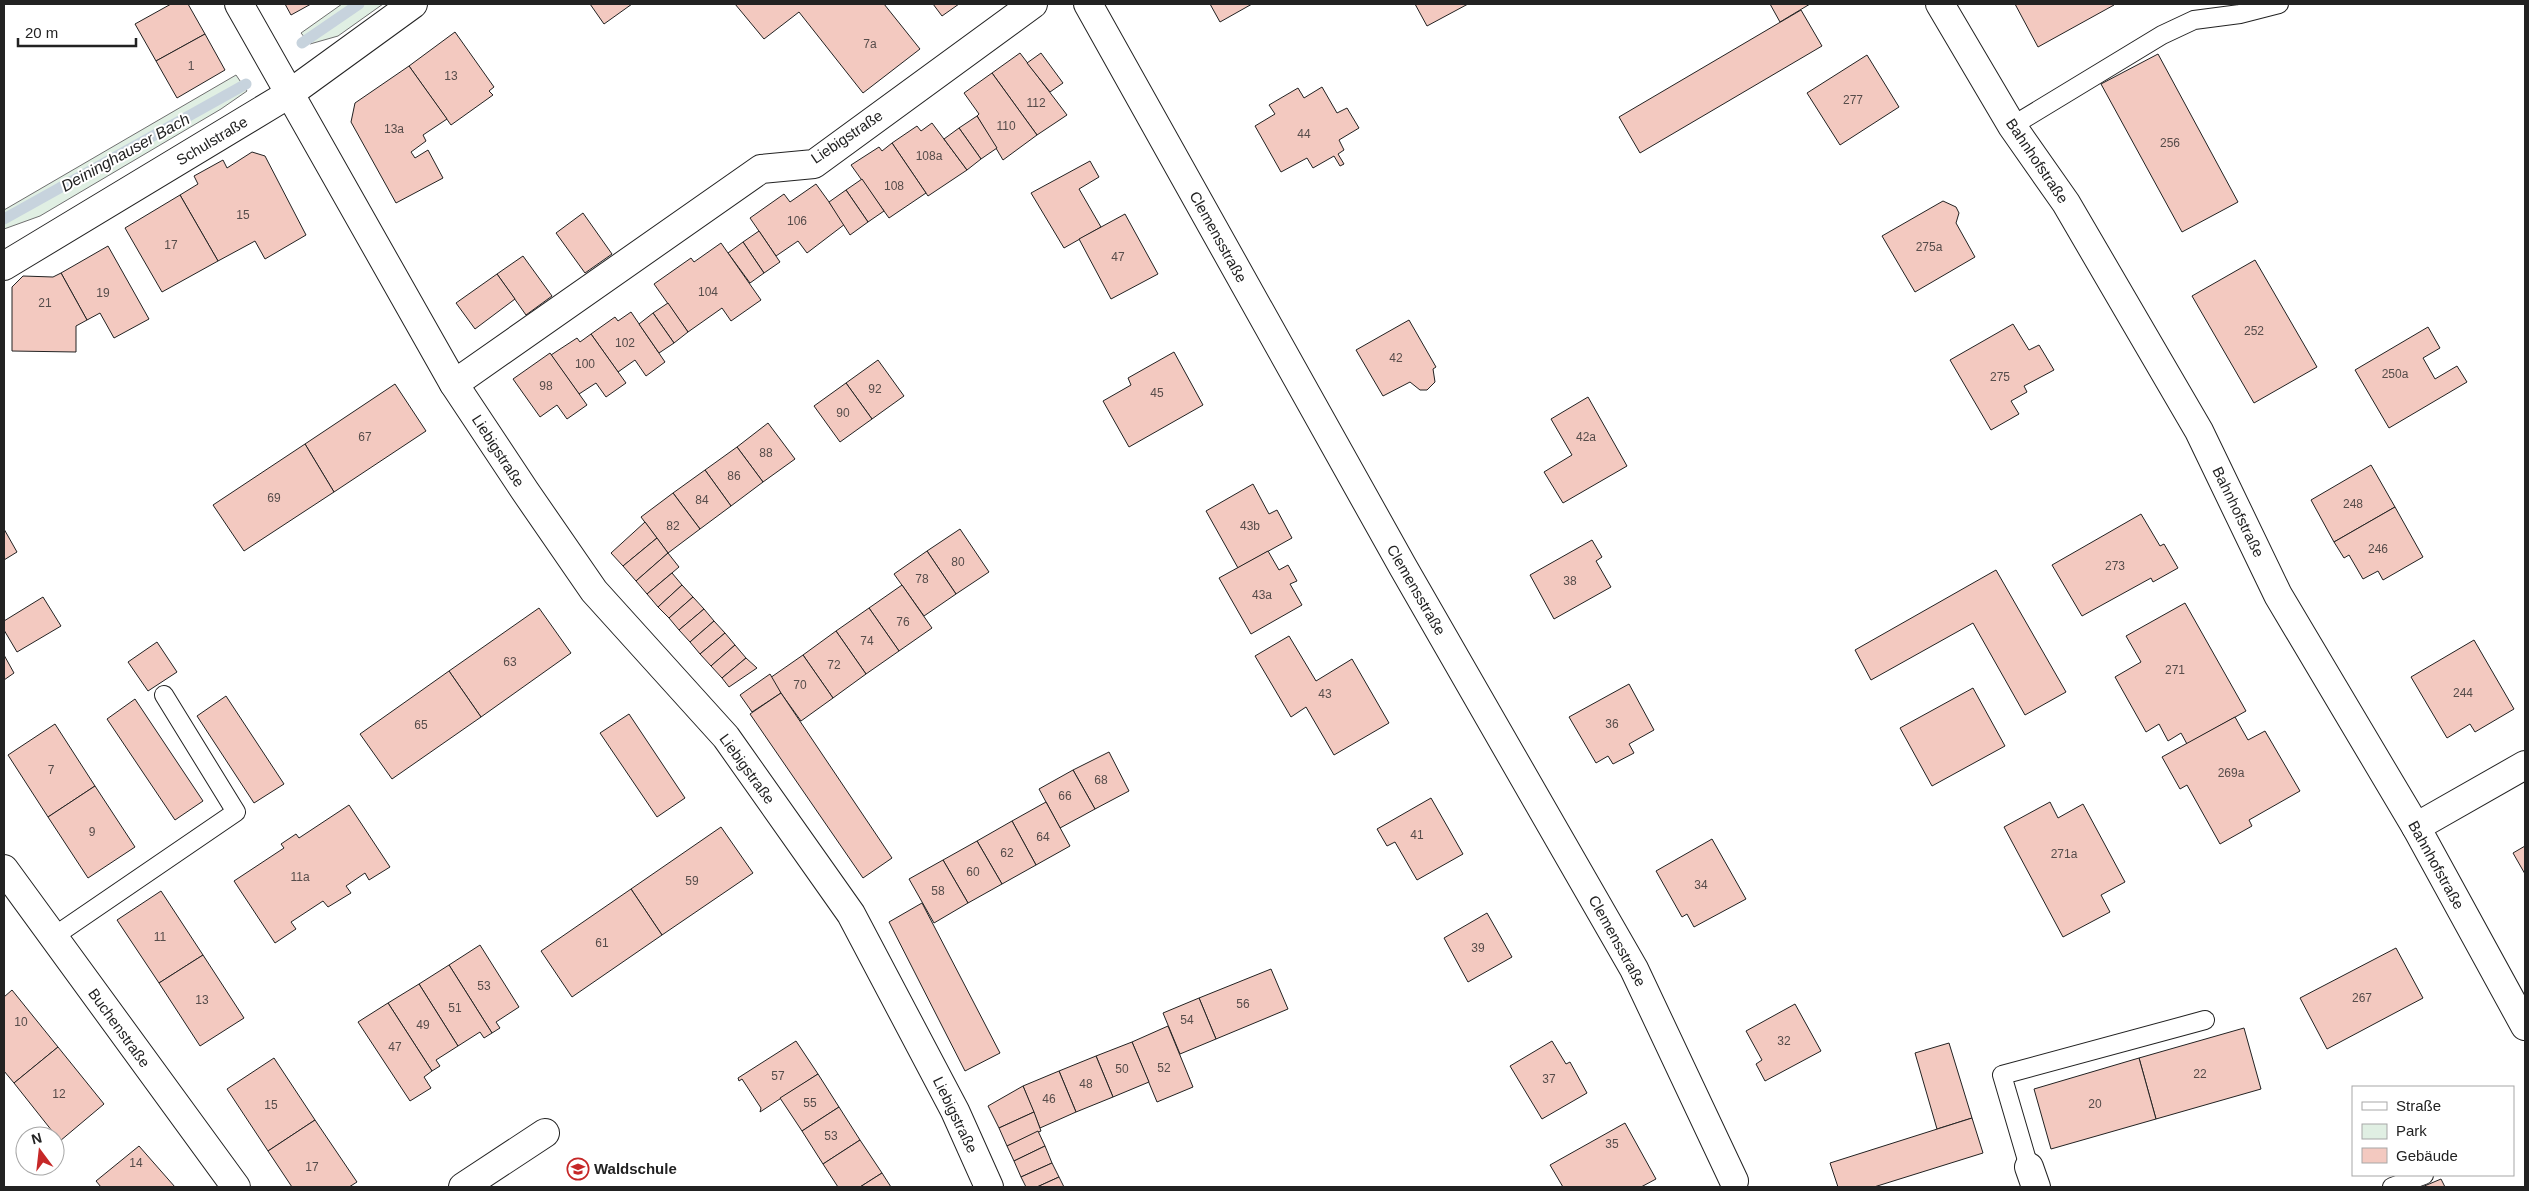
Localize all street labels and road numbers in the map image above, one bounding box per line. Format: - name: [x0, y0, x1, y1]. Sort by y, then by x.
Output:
- street label: Liebigstraße: [808, 106, 886, 167]
- street label: Schulstraße: [173, 113, 250, 168]
- street label: Bahnhofstraße: [2003, 115, 2072, 206]
- street label: Clemensstraße: [1186, 188, 1251, 285]
- street label: Liebigstraße: [469, 411, 528, 490]
- street label: Bahnhofstraße: [2209, 464, 2268, 560]
- street label: Clemensstraße: [1384, 541, 1449, 638]
- street label: Liebigstraße: [716, 730, 779, 807]
- street label: Bahnhofstraße: [2405, 818, 2468, 912]
- street label: Clemensstraße: [1585, 892, 1650, 989]
- street label: Buchenstraße: [85, 985, 154, 1070]
- street label: Liebigstraße: [930, 1074, 981, 1156]

